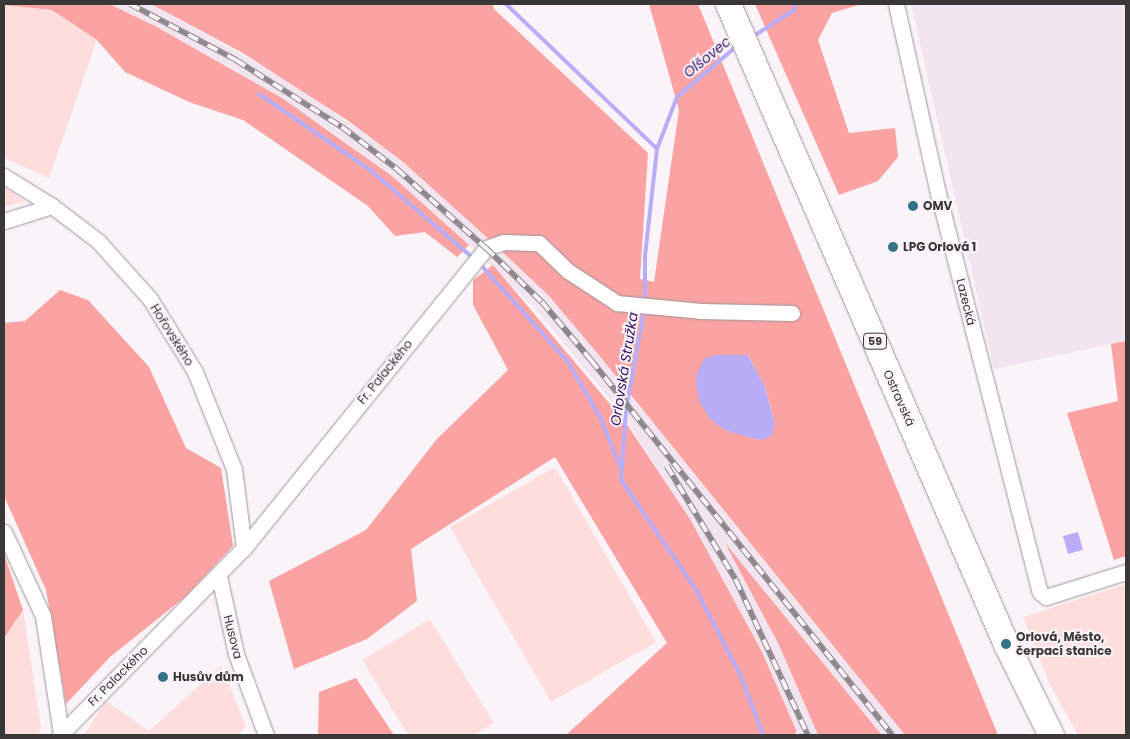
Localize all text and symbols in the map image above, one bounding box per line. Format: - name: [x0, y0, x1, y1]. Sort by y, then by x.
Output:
- water label: Olšovec: [680, 33, 734, 81]
- place label: OMV: [923, 199, 952, 213]
- marker: OMV: [907, 200, 919, 212]
- place label: LPG Orlová 1: [903, 240, 976, 254]
- marker: LPG Orlová 1: [887, 241, 899, 253]
- street label: Lazecká: [953, 277, 979, 327]
- street label: Hořovského: [147, 301, 197, 369]
- water label: Orlovská Stružka: [607, 311, 641, 427]
- road number: 59: [862, 332, 888, 350]
- street label: Fr. Palackého: [355, 337, 415, 407]
- street label: Ostravská: [880, 368, 918, 428]
- street label: Husova: [221, 614, 245, 660]
- place label: Orlová, Město, čerpací stanice: [1016, 630, 1112, 658]
- marker: Orlová, Město, čerpací stanice: [1000, 638, 1012, 650]
- street label: Fr. Palackého: [85, 643, 151, 709]
- place label: Husův dům: [173, 670, 244, 684]
- marker: Husův dům: [157, 671, 169, 683]

